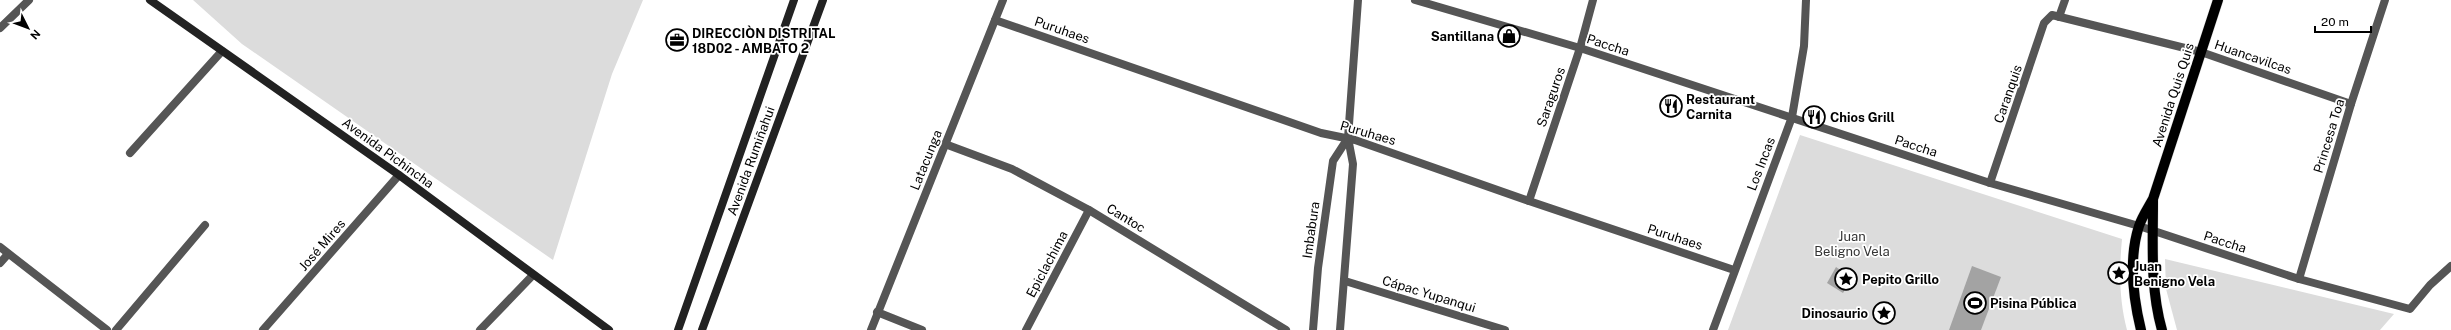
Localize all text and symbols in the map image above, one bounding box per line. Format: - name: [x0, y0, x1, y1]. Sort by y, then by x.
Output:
- north arrow: [8, 8, 48, 48]
- scale bar: [2315, 8, 2371, 34]
- street label: Puruhaes: [1033, 14, 1091, 46]
- text: 20 m: [2321, 15, 2349, 29]
- shop icon: Santillana: [1496, 23, 1522, 49]
- place label: DIRECCIÒN DISTRITAL 18D02 - AMBATO 2: [692, 25, 836, 56]
- text: N: [28, 27, 43, 42]
- office icon: DIRECCIÒN DISTRITAL 18D02 - AMBATO 2: [664, 27, 690, 53]
- place label: Santillana: [1431, 29, 1494, 44]
- street label: Paccha: [1585, 31, 1631, 59]
- street label: Huancavilcas: [2213, 37, 2293, 77]
- street label: Avenida Quis Quis: [2149, 41, 2197, 149]
- street label: Caranquis: [1991, 63, 2025, 125]
- street label: Saraguros: [1534, 65, 1568, 129]
- place label: Restaurant Carnita: [1686, 92, 1755, 122]
- restaurant icon: Restaurant Carnita: [1658, 93, 1684, 119]
- street label: Princesa Toa: [2311, 97, 2347, 175]
- street label: Avenida Rumiñahui: [724, 104, 778, 218]
- restaurant icon: Chios Grill: [1801, 104, 1827, 130]
- place label: Chios Grill: [1830, 110, 1895, 125]
- street label: Avenida Pichincha: [339, 115, 437, 191]
- street label: Puruhaes: [1338, 118, 1398, 148]
- street label: Latacunga: [907, 128, 945, 192]
- street label: Paccha: [1893, 132, 1939, 160]
- street label: Los Incas: [1744, 135, 1778, 193]
- street label: Cantoc: [1104, 201, 1148, 235]
- street label: Imbabura: [1300, 201, 1322, 259]
- street label: José Mires: [296, 216, 348, 274]
- street label: Puruhaes: [1646, 221, 1704, 253]
- street label: Epiclachima: [1023, 228, 1071, 300]
- street label: Paccha: [2202, 228, 2248, 256]
- park label: Juan Beligno Vela: [1814, 229, 1890, 259]
- place label: Juan Benigno Vela: [2134, 259, 2215, 289]
- place icon: Juan Benigno Vela: [2106, 260, 2132, 286]
- place icon: Pepito Grillo: [1833, 266, 1859, 292]
- place label: Pepito Grillo: [1862, 272, 1939, 287]
- street label: Cápac Yupanqui: [1380, 273, 1478, 315]
- sports icon: Pisina Pública: [1962, 290, 1988, 316]
- place label: Pisina Pública: [1990, 296, 2077, 311]
- place icon: Dinosaurio: [1871, 300, 1897, 326]
- place label: Dinosaurio: [1802, 306, 1868, 321]

